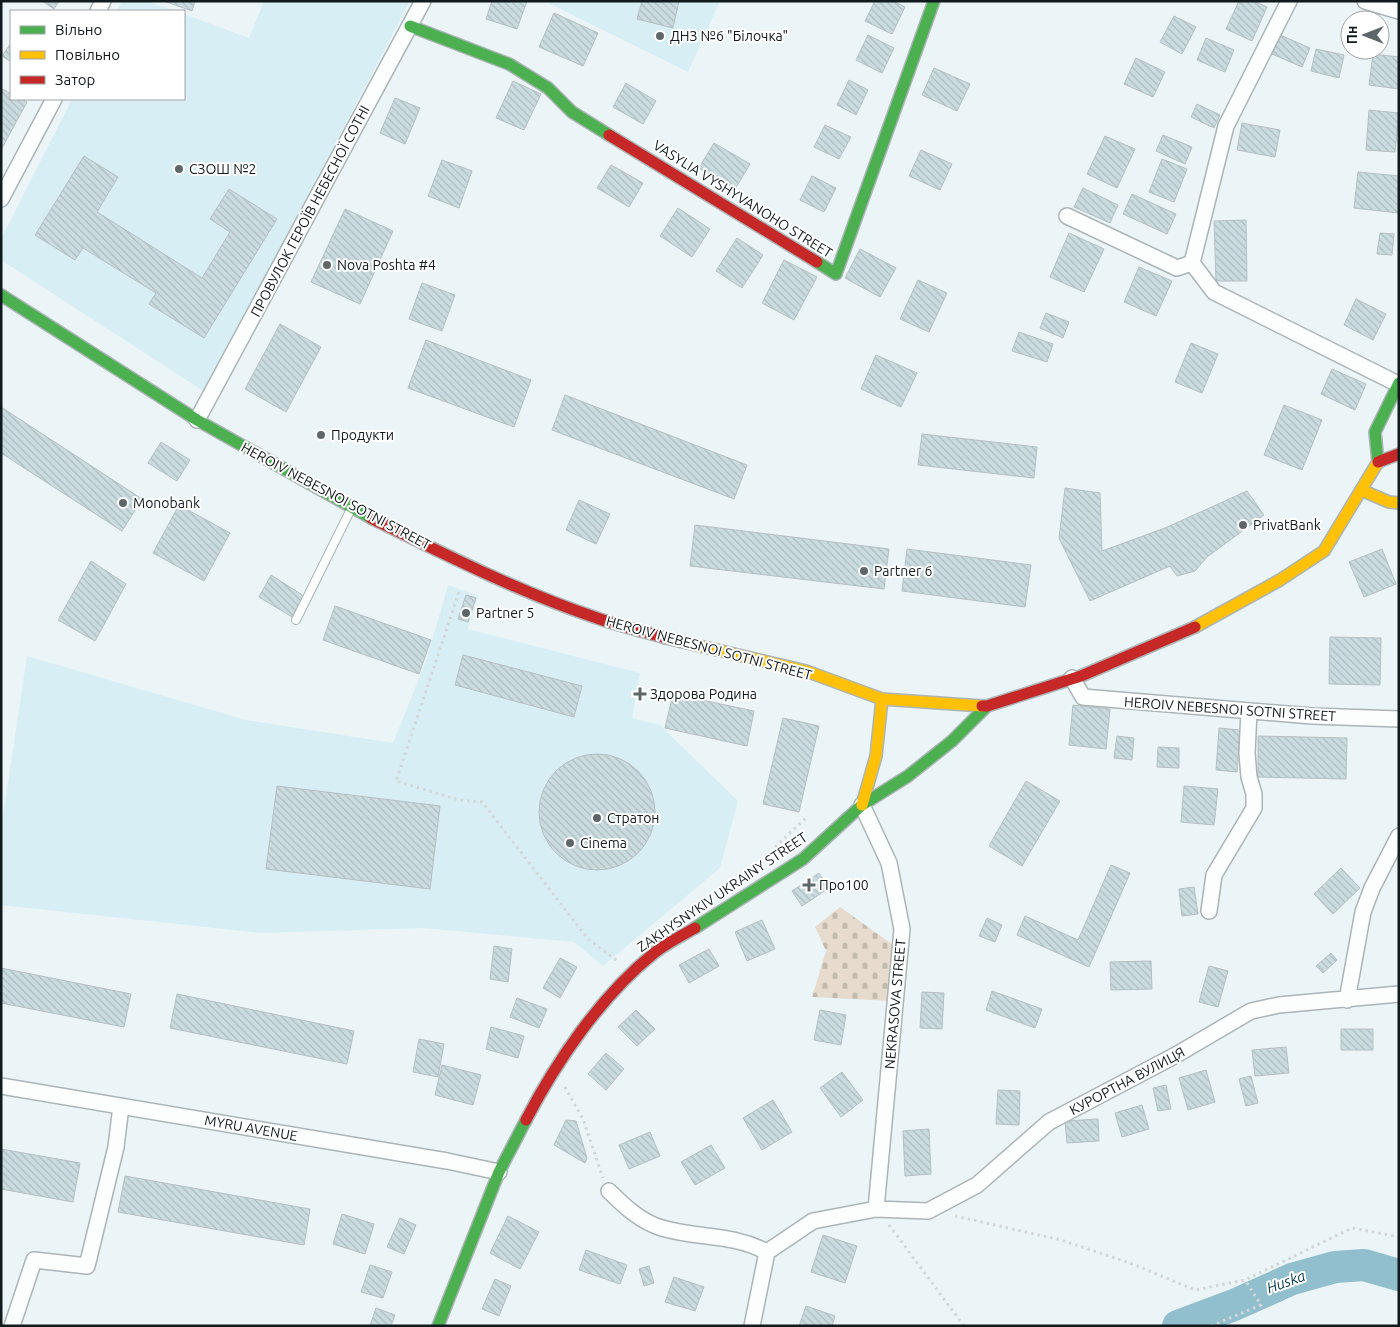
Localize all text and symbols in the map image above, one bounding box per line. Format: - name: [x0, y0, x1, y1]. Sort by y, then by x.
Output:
- legend: [10, 10, 185, 100]
- north arrow: [1340, 10, 1390, 60]
- text: Вільно: [55, 21, 102, 38]
- text: Пн: [1344, 26, 1360, 44]
- place label: ДНЗ №6 "Білочка": [670, 28, 788, 44]
- marker: ДНЗ №6 "Білочка": [654, 30, 666, 42]
- text: Повільно: [55, 46, 120, 63]
- text: Затор: [55, 71, 95, 88]
- street label: ПРОВУЛОК ГЕРОЇВ НЕБЕСНОЇ СОТНІ: [247, 103, 373, 319]
- street label: VASYLIA VYSHYVANOHO STREET: [650, 137, 836, 261]
- place label: СЗОШ №2: [189, 161, 256, 177]
- marker: СЗОШ №2: [173, 163, 185, 175]
- place label: Nova Poshta #4: [337, 257, 436, 273]
- marker: Nova Poshta #4: [321, 259, 333, 271]
- place label: Продукти: [331, 427, 394, 443]
- marker: Продукти: [315, 429, 327, 441]
- street label: HEROIV NEBESNOI SOTNI STREET: [239, 439, 434, 553]
- place label: Monobank: [133, 495, 200, 511]
- marker: Monobank: [117, 497, 129, 509]
- place label: PrivatBank: [1253, 517, 1321, 533]
- marker: PrivatBank: [1237, 519, 1249, 531]
- place label: Partner 6: [874, 563, 932, 579]
- marker: Partner 6: [858, 565, 870, 577]
- place label: Partner 5: [476, 605, 534, 621]
- marker: Partner 5: [460, 607, 472, 619]
- street label: HEROIV NEBESNOI SOTNI STREET: [604, 613, 814, 683]
- place label: Здорова Родина: [650, 686, 757, 702]
- marker: Здорова Родина: [634, 688, 646, 700]
- street label: HEROIV NEBESNOI SOTNI STREET: [1124, 694, 1337, 724]
- place label: Стратон: [607, 810, 660, 826]
- marker: Стратон: [591, 812, 603, 824]
- street label: ZAKHYSNYKIV UKRAINY STREET: [634, 829, 810, 955]
- place label: Cinema: [580, 835, 627, 851]
- marker: Cinema: [564, 837, 576, 849]
- place label: Про100: [819, 877, 869, 893]
- marker: Про100: [803, 879, 815, 891]
- street label: NEKRASOVA STREET: [881, 938, 909, 1070]
- street label: КУРОРТНА ВУЛИЦЯ: [1067, 1044, 1187, 1118]
- street label: MYRU AVENUE: [203, 1112, 299, 1144]
- water label: Huska: [1264, 1267, 1308, 1296]

